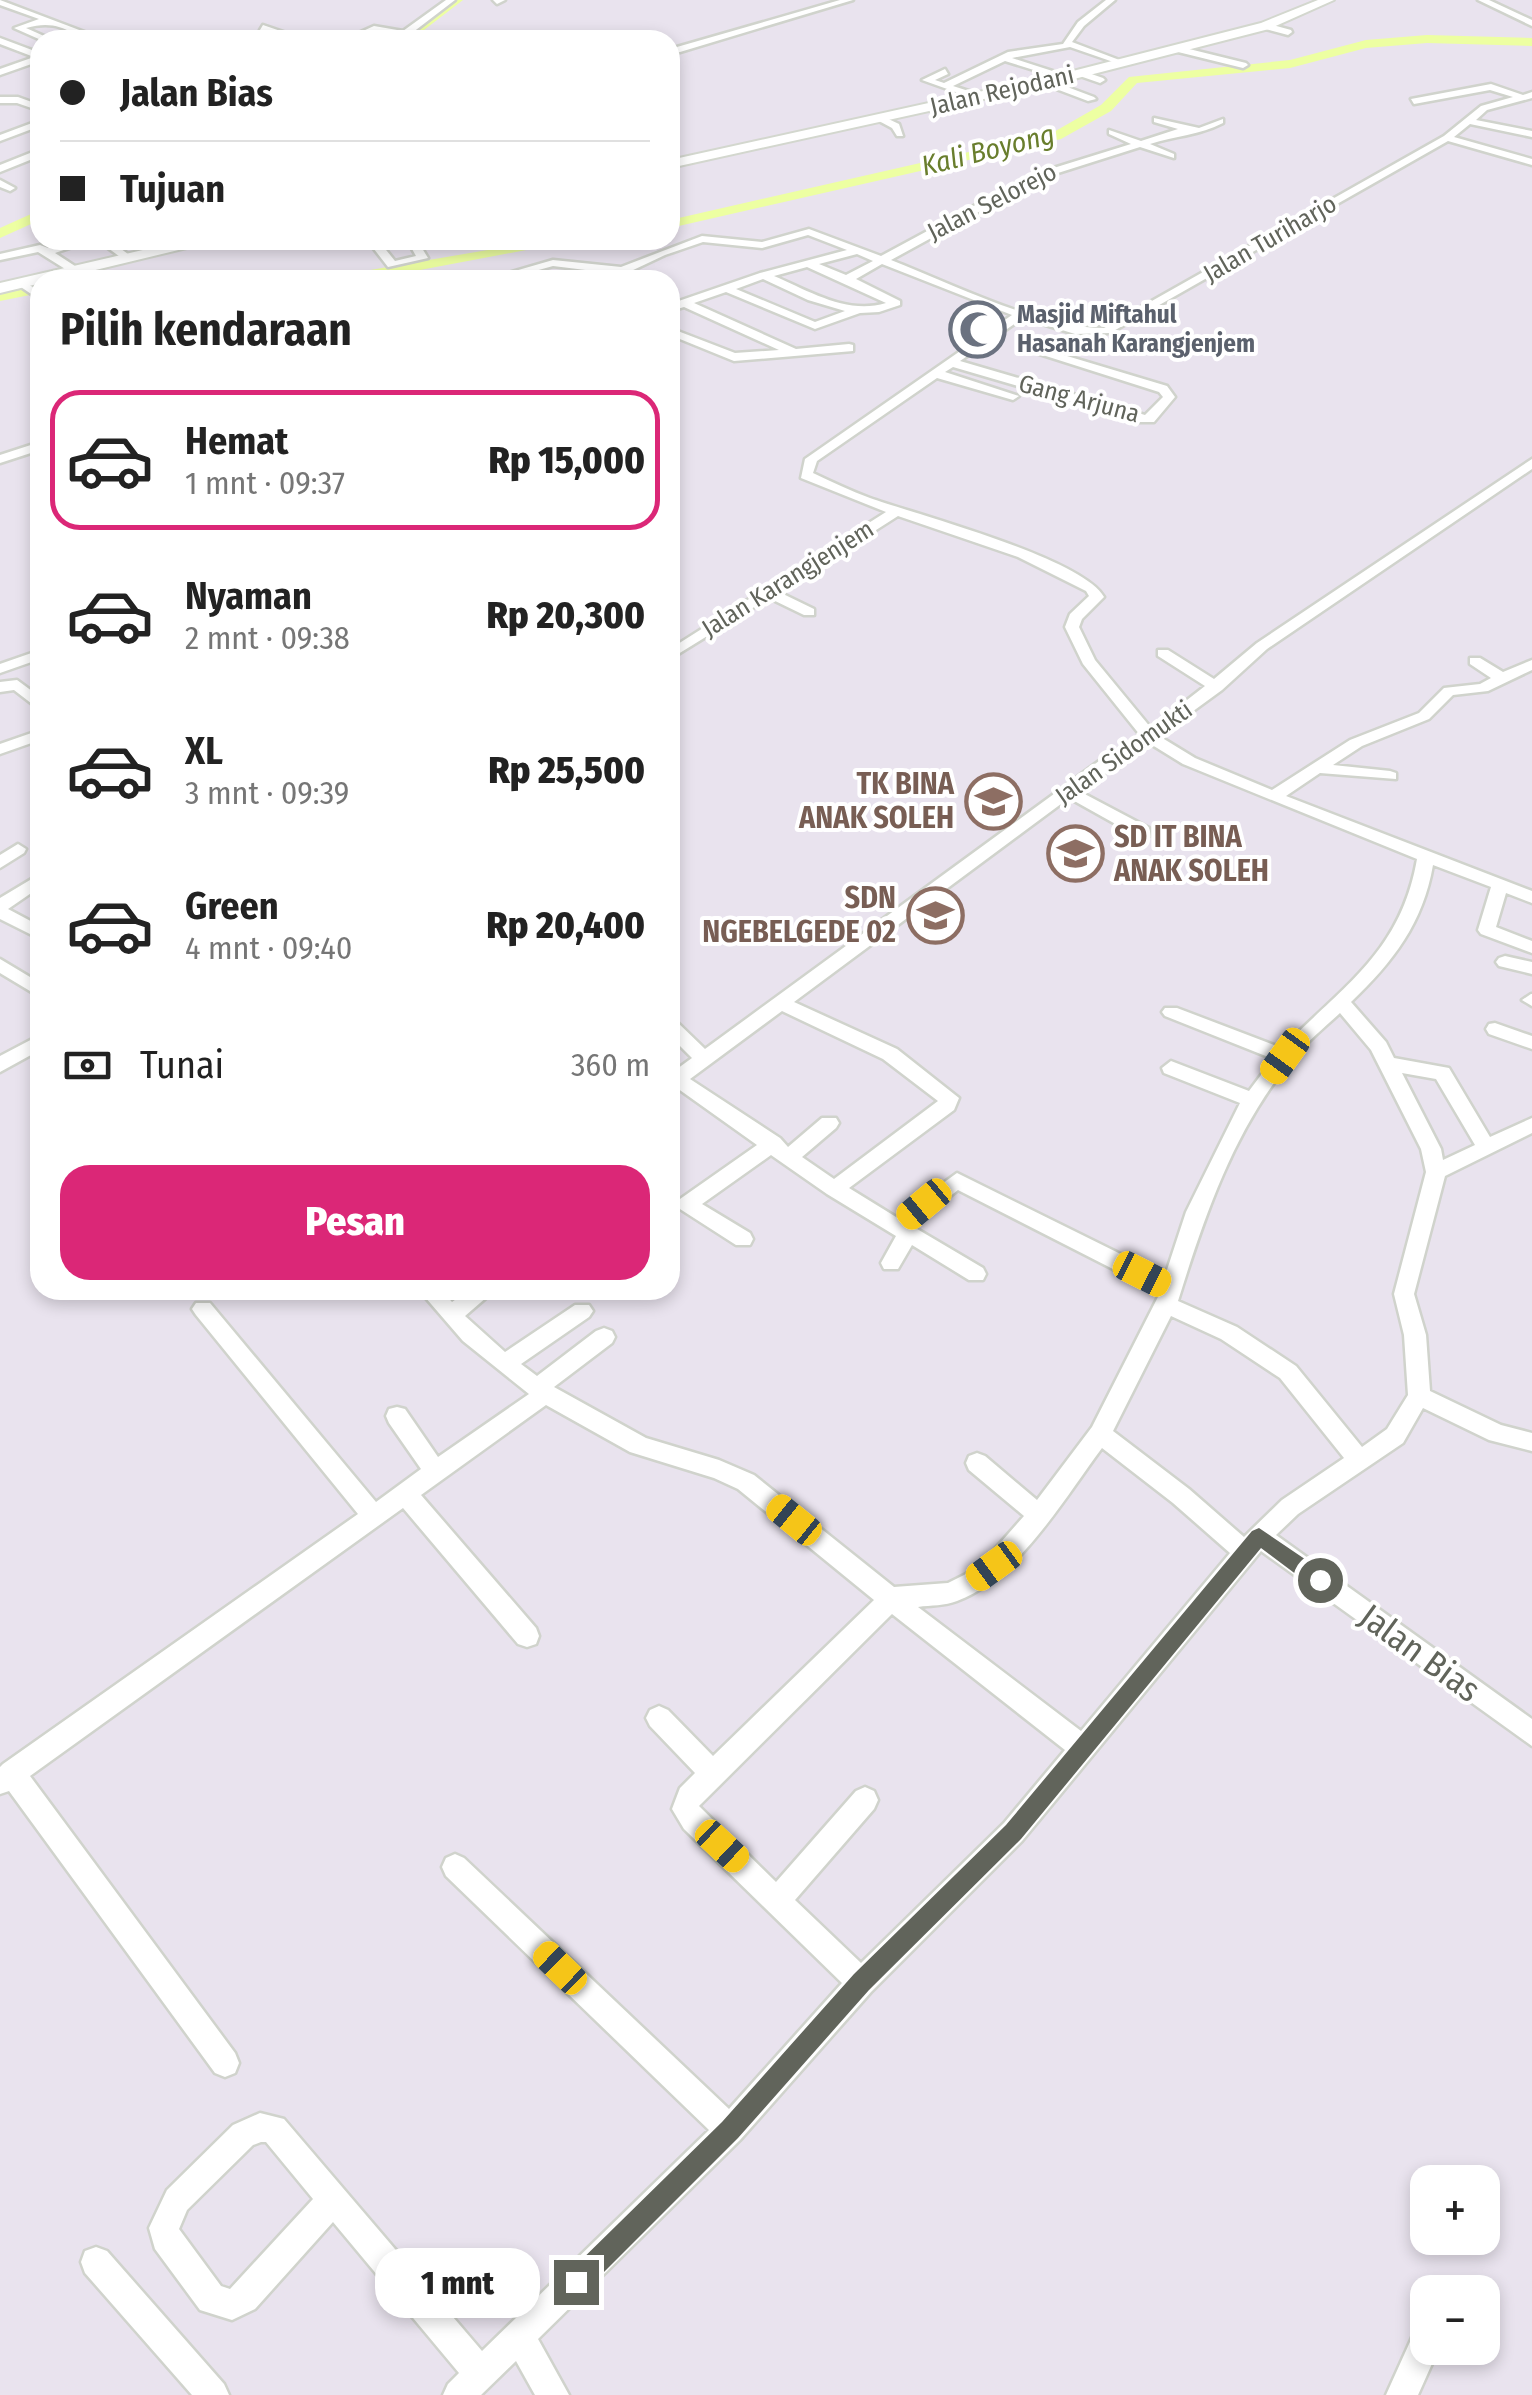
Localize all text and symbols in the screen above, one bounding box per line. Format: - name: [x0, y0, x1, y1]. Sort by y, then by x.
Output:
- street label: Jalan Rejodani: [927, 60, 1077, 122]
- text: Jalan Bias: [120, 70, 273, 116]
- water label: Kali Boyong: [918, 118, 1058, 182]
- street label: Jalan Selorejo: [922, 157, 1062, 247]
- text: Tujuan: [120, 166, 225, 212]
- street label: Jalan Turiharjo: [1198, 189, 1342, 289]
- mosque icon: Masjid Miftahul Hasanah Karangjenjem: [948, 299, 1008, 359]
- place label: Masjid Miftahul Hasanah Karangjenjem: [1017, 300, 1255, 359]
- text: Pilih kendaraan: [60, 303, 352, 357]
- street label: Gang Arjuna: [1015, 368, 1143, 430]
- icon: car: [65, 415, 155, 505]
- text: Hemat: [185, 418, 288, 464]
- text: Rp 15,000: [488, 437, 645, 483]
- text: 1 mnt · 09:37: [185, 464, 345, 502]
- street label: Jalan Karangjenjem: [697, 514, 879, 644]
- icon: car: [65, 570, 155, 660]
- text: Nyaman: [185, 573, 312, 619]
- text: Rp 20,300: [487, 592, 645, 638]
- text: 2 mnt · 09:38: [185, 619, 350, 657]
- street label: Jalan Sidomukti: [1050, 695, 1198, 811]
- icon: car: [65, 725, 155, 815]
- text: XL: [185, 728, 223, 774]
- text: Rp 25,500: [488, 747, 645, 793]
- place label: TK BINA ANAK SOLEH: [798, 766, 955, 836]
- school or university icon: TK BINA ANAK SOLEH: [963, 771, 1023, 831]
- text: 3 mnt · 09:39: [185, 774, 349, 812]
- place label: SD IT BINA ANAK SOLEH: [1113, 819, 1269, 889]
- school or university icon: SD IT BINA ANAK SOLEH: [1045, 824, 1105, 884]
- icon: car: [65, 880, 155, 970]
- place label: SDN NGEBELGEDE 02: [702, 880, 896, 950]
- text: Green: [185, 883, 279, 929]
- school or university icon: SDN NGEBELGEDE 02: [905, 885, 965, 945]
- text: Rp 20,400: [486, 902, 645, 948]
- text: 4 mnt · 09:40: [185, 929, 353, 967]
- car: [1255, 1023, 1315, 1089]
- icon: cash: [60, 1038, 115, 1093]
- text: Tunai: [140, 1042, 224, 1088]
- text: 360 m: [571, 1046, 650, 1084]
- button: Pesan: [60, 1165, 650, 1280]
- car: [891, 1173, 957, 1235]
- car: [1108, 1247, 1176, 1301]
- car: [761, 1489, 827, 1551]
- car: [961, 1536, 1027, 1596]
- route start: [1298, 1558, 1343, 1603]
- street label: Jalan Bias: [1351, 1595, 1489, 1711]
- car: [690, 1815, 754, 1877]
- car: [528, 1936, 592, 2000]
- map controls: [1410, 2165, 1500, 2365]
- button: +: [1410, 2165, 1500, 2255]
- callout: 1 mnt: [376, 2247, 541, 2317]
- route end: [554, 2260, 599, 2305]
- text: 1 mnt: [421, 2264, 494, 2302]
- button: −: [1410, 2275, 1500, 2365]

